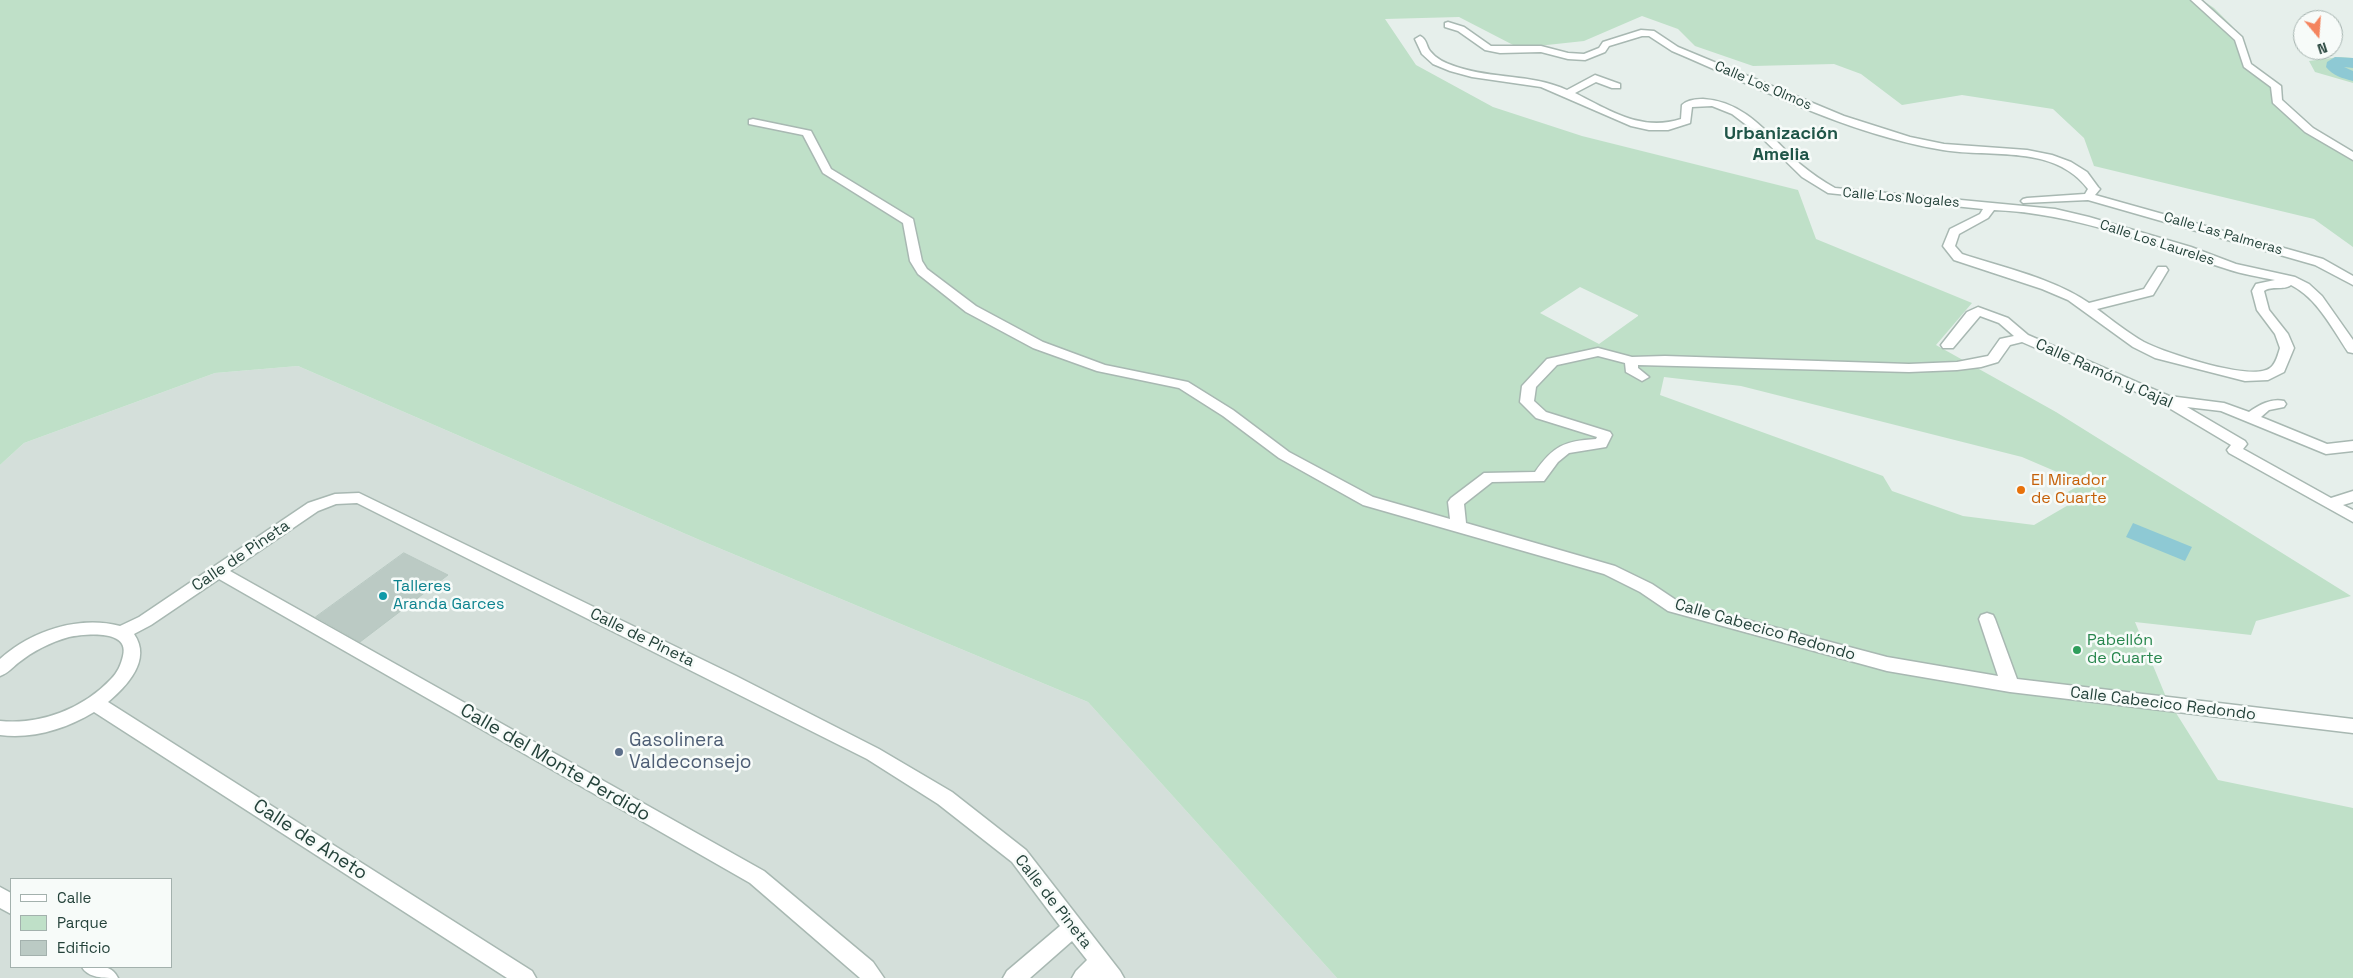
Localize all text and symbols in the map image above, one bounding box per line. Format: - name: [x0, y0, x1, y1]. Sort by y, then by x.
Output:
- north arrow: [2293, 10, 2343, 60]
- text: N: [2315, 38, 2330, 58]
- street label: Calle Los Olmos: [1712, 58, 1814, 114]
- district label: Urbanización Amelia: [1724, 123, 1838, 166]
- street label: Calle Los Nogales: [1842, 185, 1960, 211]
- street label: Calle Las Palmeras: [2162, 209, 2284, 259]
- street label: Calle Los Laureles: [2098, 217, 2216, 269]
- street label: Calle Ramón y Cajal: [2032, 335, 2176, 413]
- place label: El Mirador de Cuarte: [2031, 471, 2107, 509]
- marker: El Mirador de Cuarte: [2015, 484, 2027, 496]
- street label: Calle de Pineta: [188, 516, 294, 596]
- place label: Talleres Aranda Garces: [393, 577, 504, 615]
- marker: Talleres Aranda Garces: [377, 590, 389, 602]
- street label: Calle Cabecico Redondo: [1672, 595, 1858, 665]
- street label: Calle de Pineta: [587, 604, 697, 672]
- place label: Pabellón de Cuarte: [2087, 631, 2163, 669]
- marker: Pabellón de Cuarte: [2071, 644, 2083, 656]
- street label: Calle Cabecico Redondo: [2069, 683, 2257, 725]
- street label: Calle del Monte Perdido: [456, 699, 654, 827]
- place label: Gasolinera Valdeconsejo: [629, 730, 752, 774]
- marker: Gasolinera Valdeconsejo: [613, 746, 625, 758]
- street label: Calle de Aneto: [249, 795, 371, 885]
- street label: Calle de Pineta: [1010, 851, 1096, 953]
- legend: [10, 878, 172, 968]
- text: Calle: [57, 888, 92, 907]
- text: Parque: [57, 913, 108, 932]
- text: Edificio: [57, 938, 111, 957]

